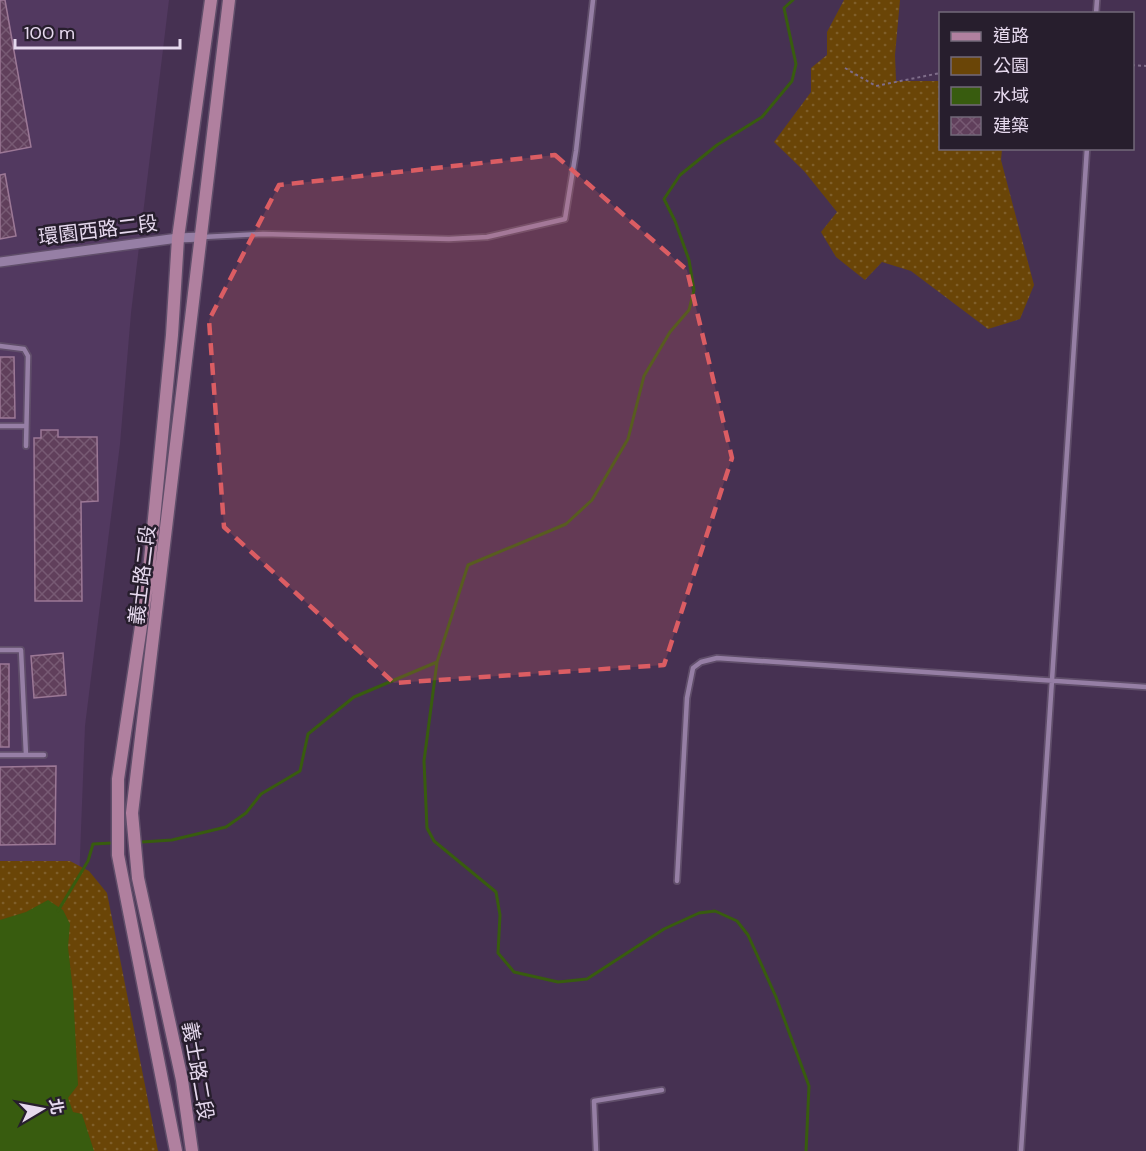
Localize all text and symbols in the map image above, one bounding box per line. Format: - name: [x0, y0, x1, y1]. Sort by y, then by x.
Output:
- scale bar: [15, 12, 180, 50]
- legend: [939, 12, 1134, 150]
- text: 100 m: [24, 21, 75, 45]
- text: 道路: [993, 24, 1029, 48]
- text: 公園: [993, 54, 1029, 78]
- text: 水域: [993, 84, 1029, 108]
- text: 建築: [993, 114, 1029, 138]
- street label: 環園西路二段: [37, 210, 159, 250]
- street label: 義士路二段: [123, 524, 161, 626]
- street label: 義士路二段: [177, 1020, 219, 1122]
- north arrow: [12, 1079, 72, 1139]
- text: 北: [45, 1097, 68, 1116]

